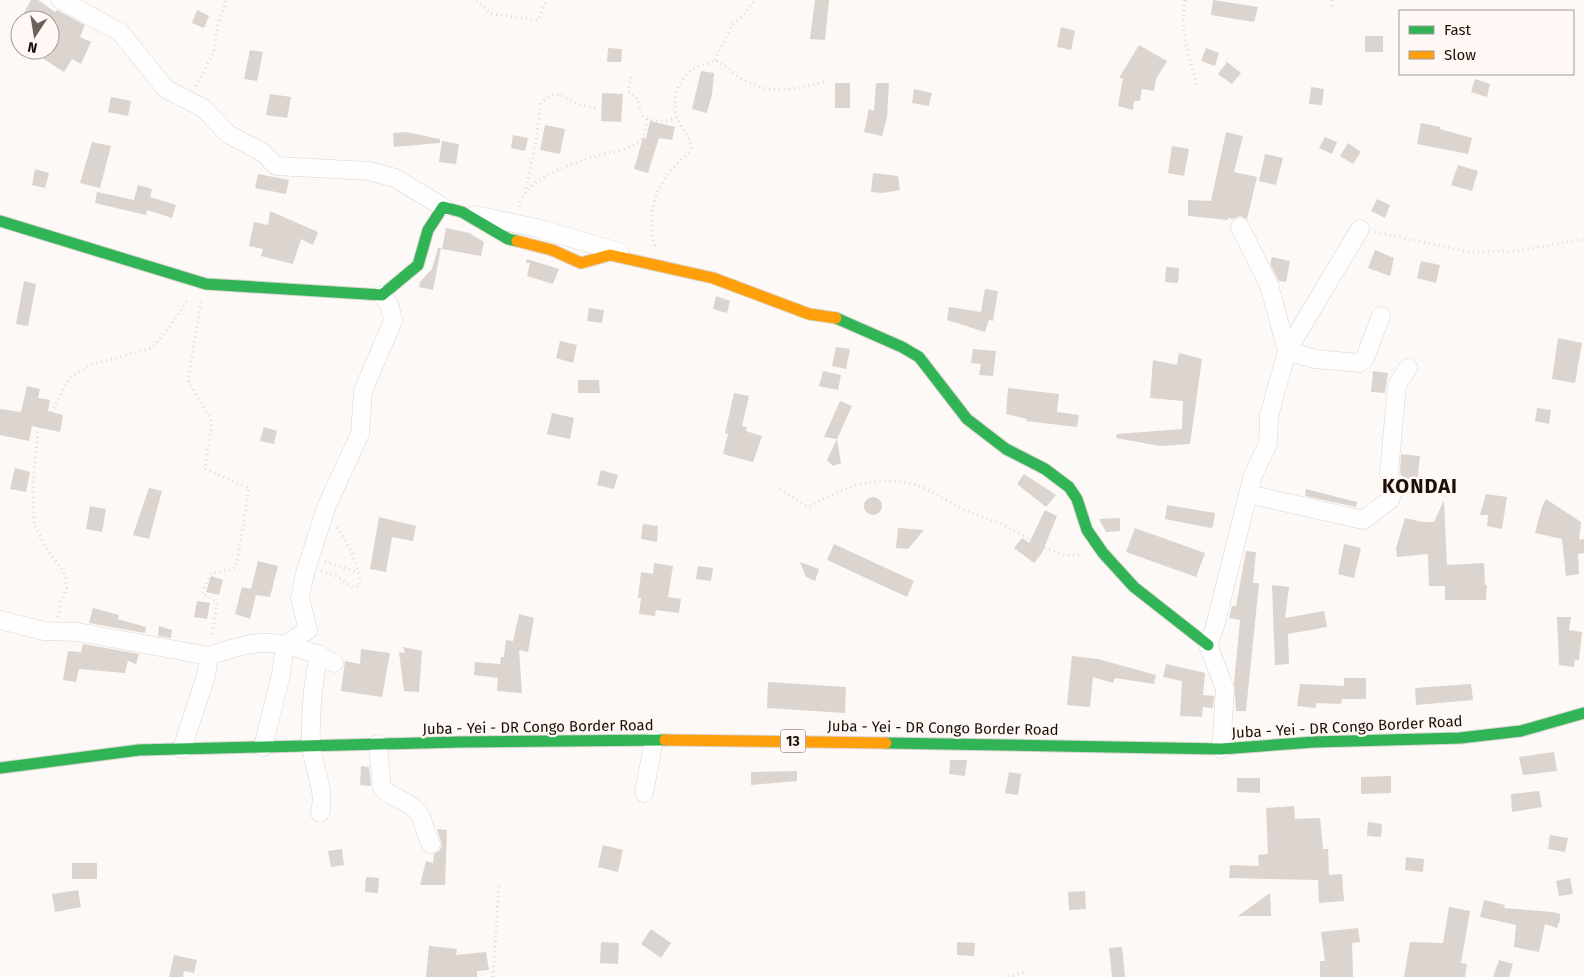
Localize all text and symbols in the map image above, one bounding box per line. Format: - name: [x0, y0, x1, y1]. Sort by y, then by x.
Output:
- north arrow: [10, 10, 60, 60]
- legend: [1399, 10, 1574, 75]
- text: Fast: [1444, 21, 1471, 39]
- text: N: [26, 38, 39, 57]
- text: Slow: [1444, 46, 1476, 64]
- district label: KONDAI: [1382, 474, 1458, 498]
- street label: Juba - Yei - DR Congo Border Road: [1231, 712, 1463, 742]
- street label: Juba - Yei - DR Congo Border Road: [422, 716, 654, 738]
- street label: Juba - Yei - DR Congo Border Road: [827, 717, 1059, 739]
- road number: 13: [780, 729, 806, 752]

